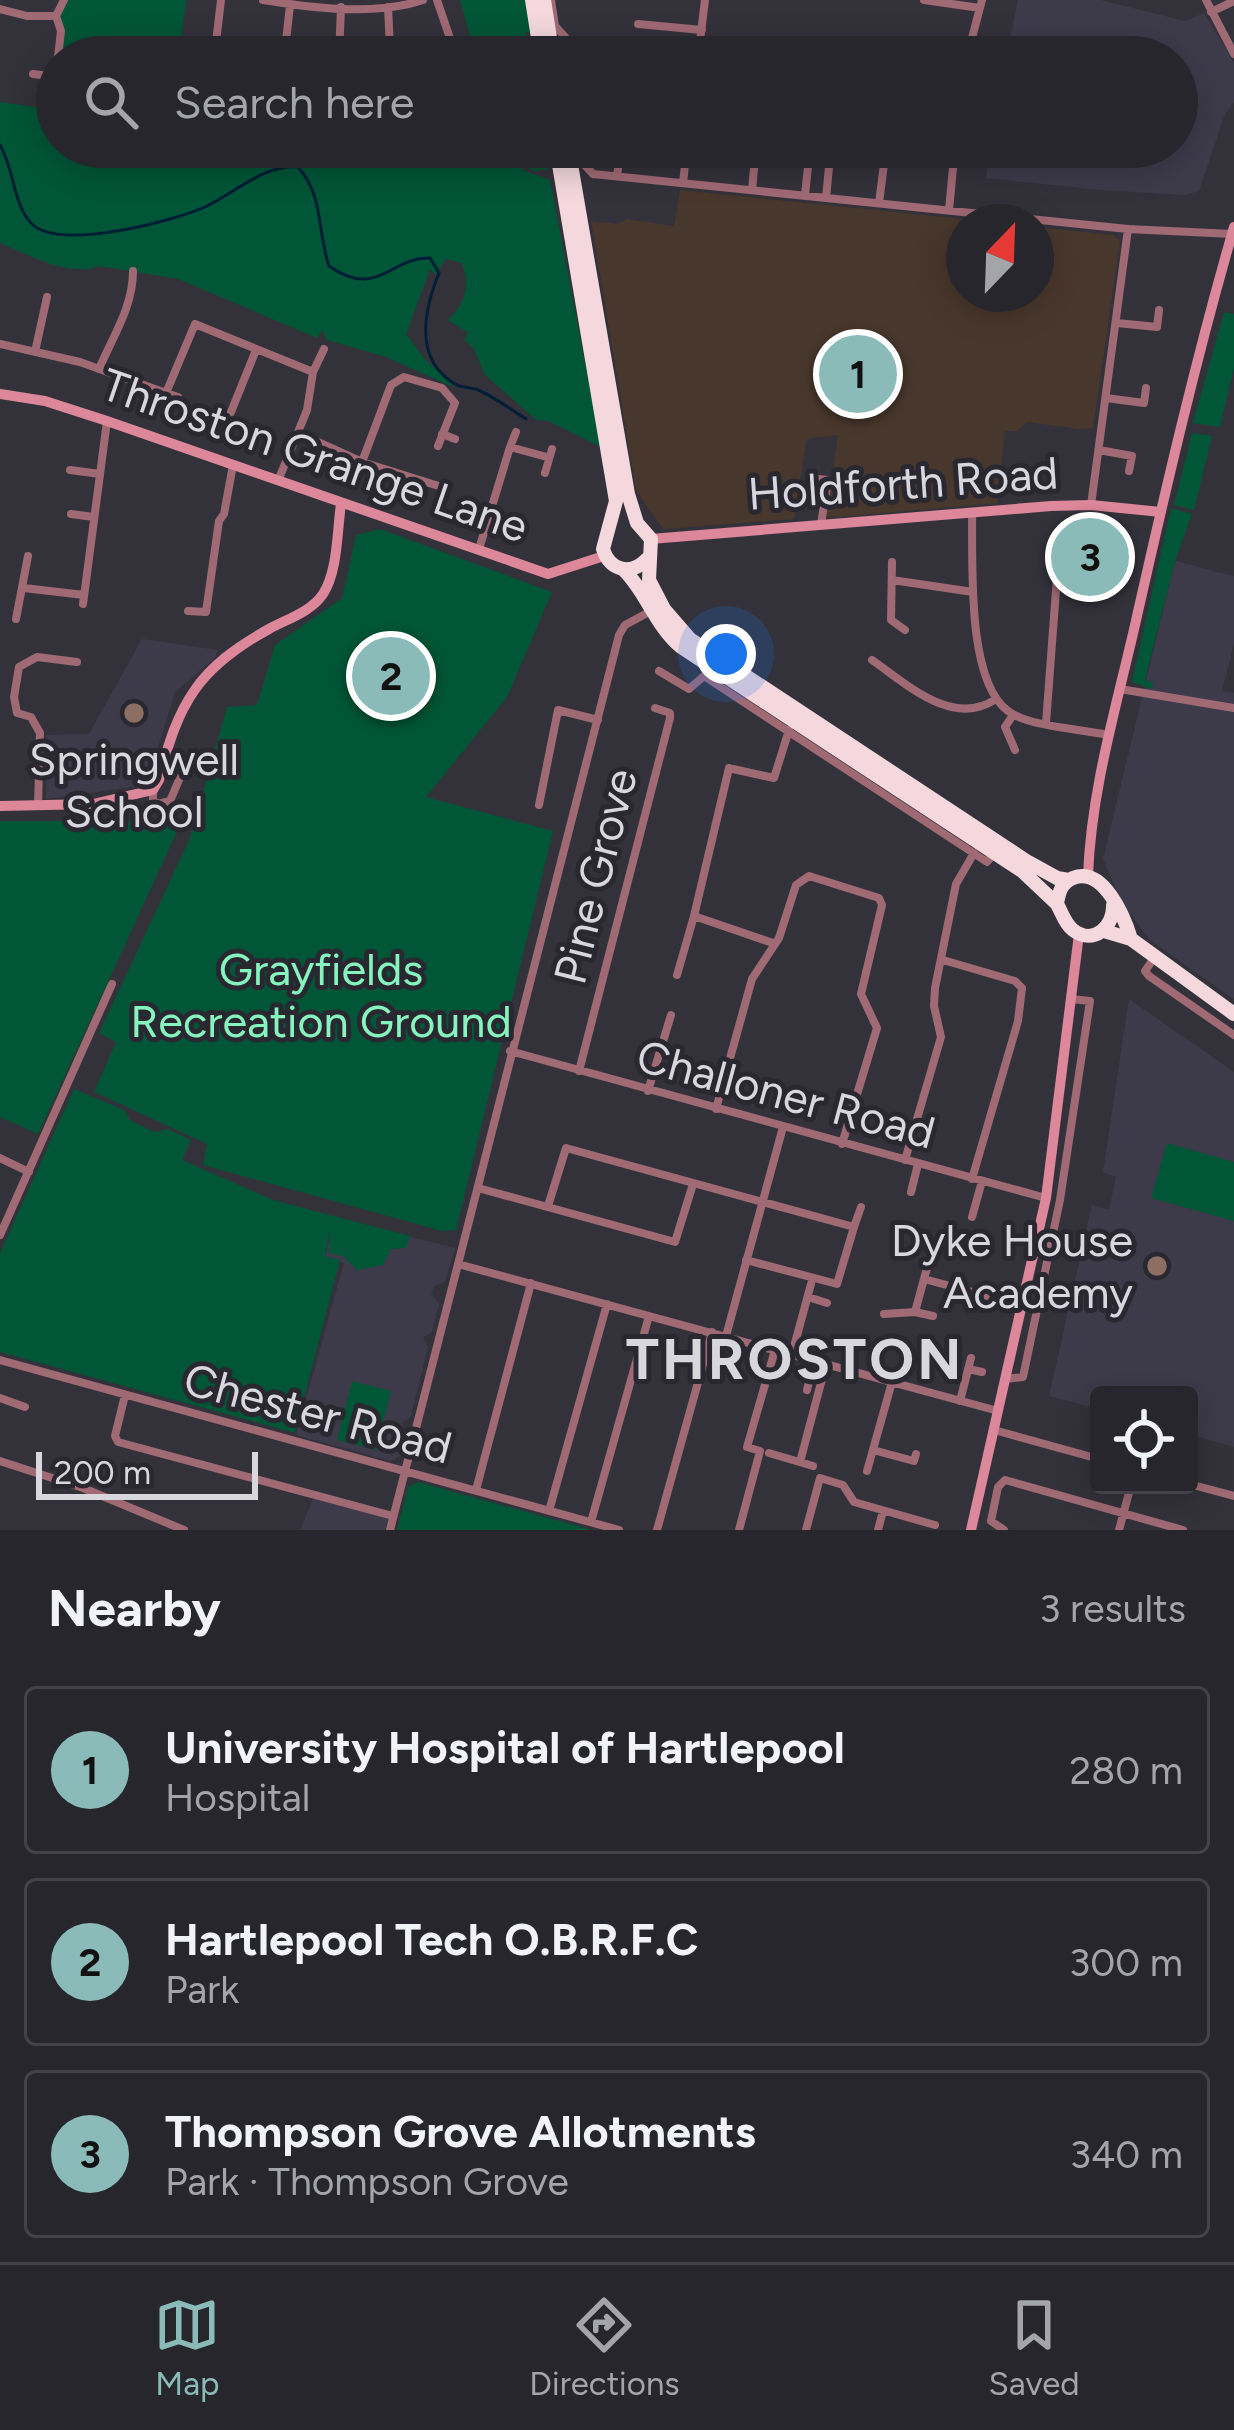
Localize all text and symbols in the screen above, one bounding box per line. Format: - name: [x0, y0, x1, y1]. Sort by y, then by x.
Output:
- search box: [36, 36, 1198, 168]
- icon: search: [78, 69, 144, 135]
- text: Search here: [174, 75, 414, 129]
- north arrow: [946, 204, 1054, 312]
- pin: 1: [819, 329, 897, 419]
- street label: Throston Grange Lane: [95, 357, 535, 553]
- street label: Holdforth Road: [746, 445, 1060, 521]
- pin: 3: [1051, 512, 1129, 602]
- your location: [696, 624, 756, 684]
- pin: 2: [352, 631, 430, 721]
- marker: Springwell School: [121, 700, 147, 726]
- place label: Springwell School: [29, 732, 239, 838]
- street label: Pine Grove: [542, 763, 648, 989]
- park label: Grayfields Recreation Ground: [130, 942, 512, 1048]
- street label: Challoner Road: [631, 1028, 941, 1160]
- place label: Dyke House Academy: [891, 1213, 1133, 1319]
- marker: Dyke House Academy: [1144, 1253, 1170, 1279]
- district label: THROSTON: [626, 1325, 964, 1393]
- street label: Chester Road: [178, 1351, 458, 1475]
- map controls: [1090, 1386, 1198, 1494]
- button: locate: [1090, 1386, 1198, 1494]
- scale bar: [36, 1446, 258, 1499]
- text: 200 m: [54, 1453, 151, 1492]
- text: Nearby: [48, 1578, 221, 1639]
- text: 3 results: [1039, 1585, 1186, 1632]
- text: University Hospital of Hartlepool: [165, 1720, 845, 1774]
- text: 1: [82, 1747, 98, 1794]
- text: 280 m: [1069, 1747, 1183, 1794]
- text: Hospital: [165, 1774, 310, 1821]
- text: Hartlepool Tech O.B.R.F.C: [165, 1912, 698, 1966]
- text: 2: [79, 1939, 101, 1986]
- text: 300 m: [1069, 1939, 1183, 1986]
- text: Park: [165, 1966, 239, 2013]
- text: Thompson Grove Allotments: [165, 2104, 756, 2158]
- text: 3: [79, 2131, 101, 2178]
- text: 340 m: [1070, 2131, 1183, 2178]
- text: Park · Thompson Grove: [165, 2158, 569, 2205]
- tab: Map: [154, 2292, 220, 2403]
- tab: Directions: [529, 2292, 680, 2403]
- tab: Saved: [989, 2292, 1080, 2403]

